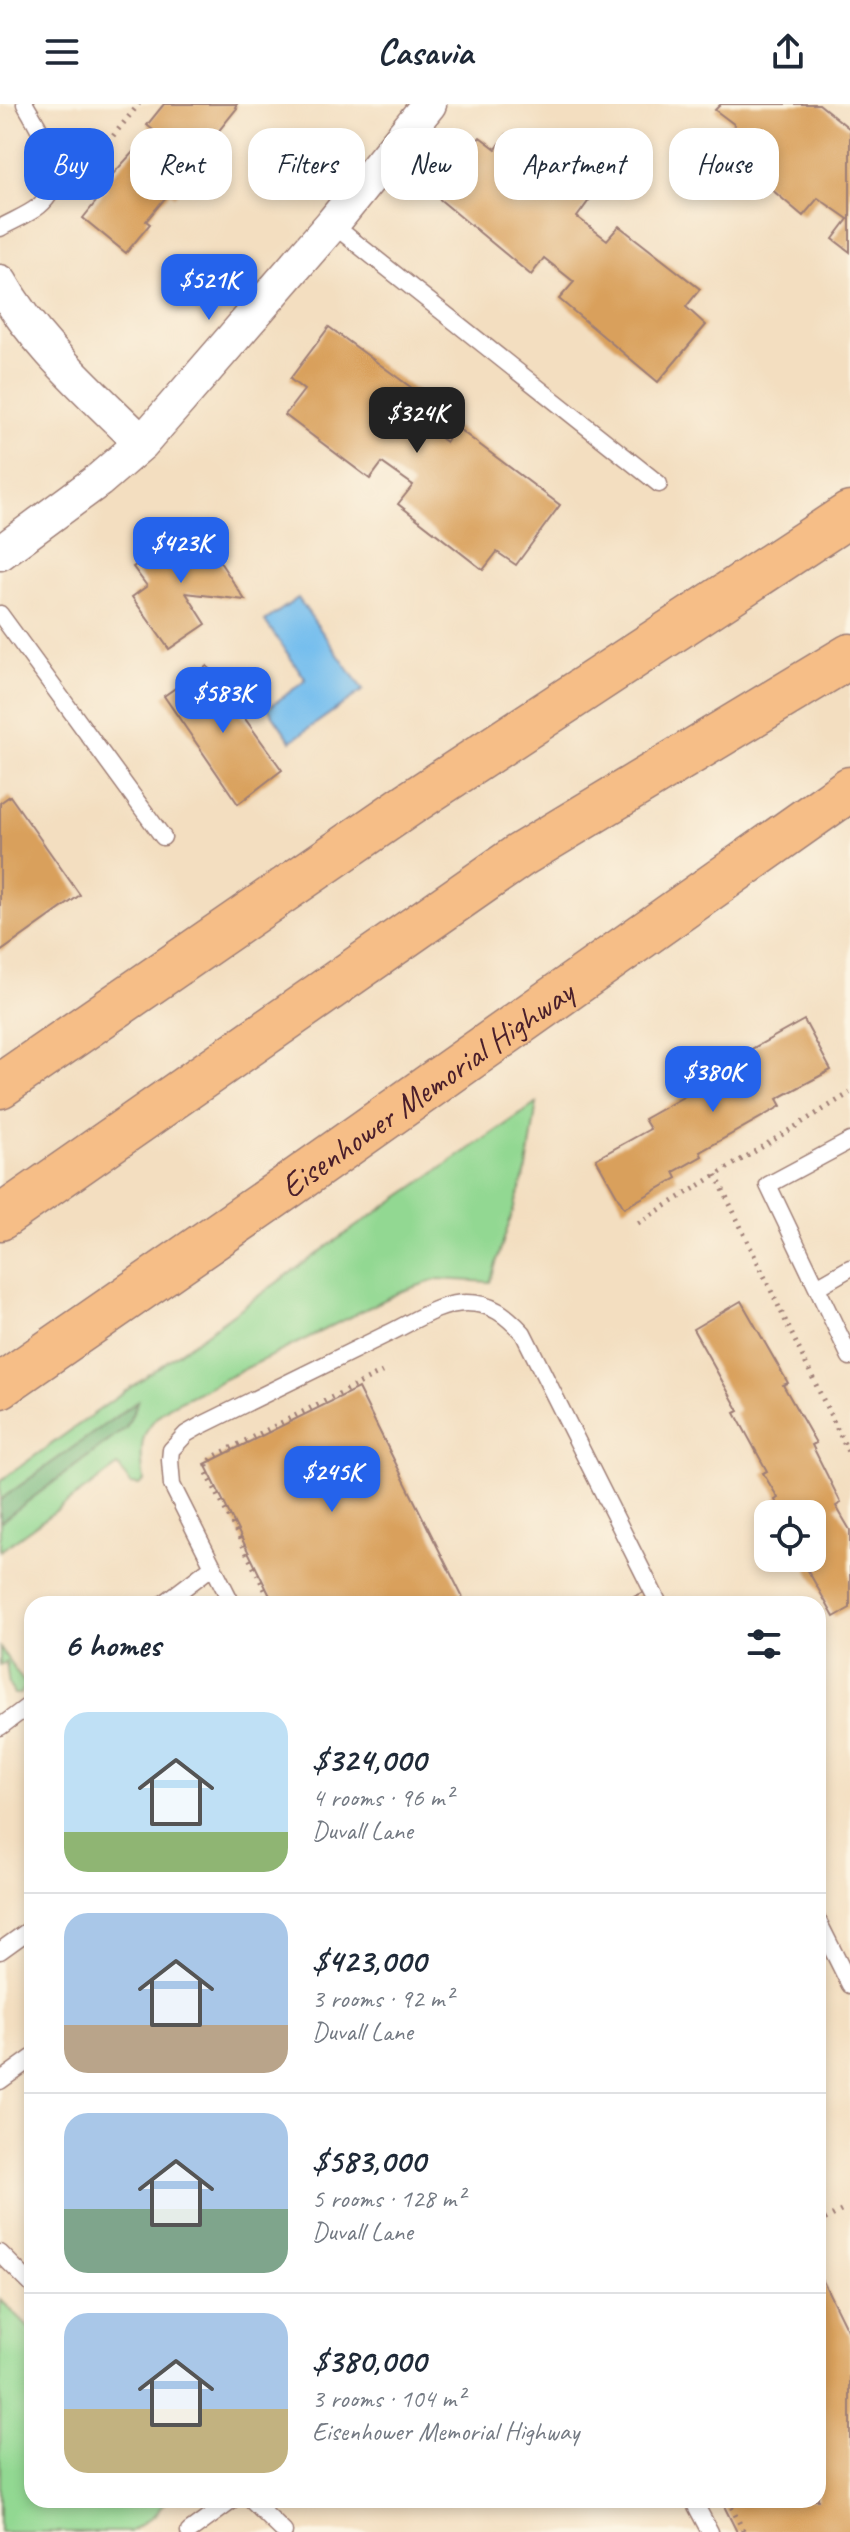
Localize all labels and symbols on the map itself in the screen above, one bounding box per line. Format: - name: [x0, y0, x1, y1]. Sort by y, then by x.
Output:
- pin: $521K: [153, 254, 265, 322]
- pin: $324K: [361, 387, 473, 455]
- pin: $423K: [125, 517, 237, 585]
- pin: $583K: [167, 667, 279, 735]
- street label: Eisenhower Memorial Highway: [271, 968, 584, 1207]
- pin: $380K: [657, 1046, 769, 1114]
- pin: $245K: [276, 1446, 388, 1514]

